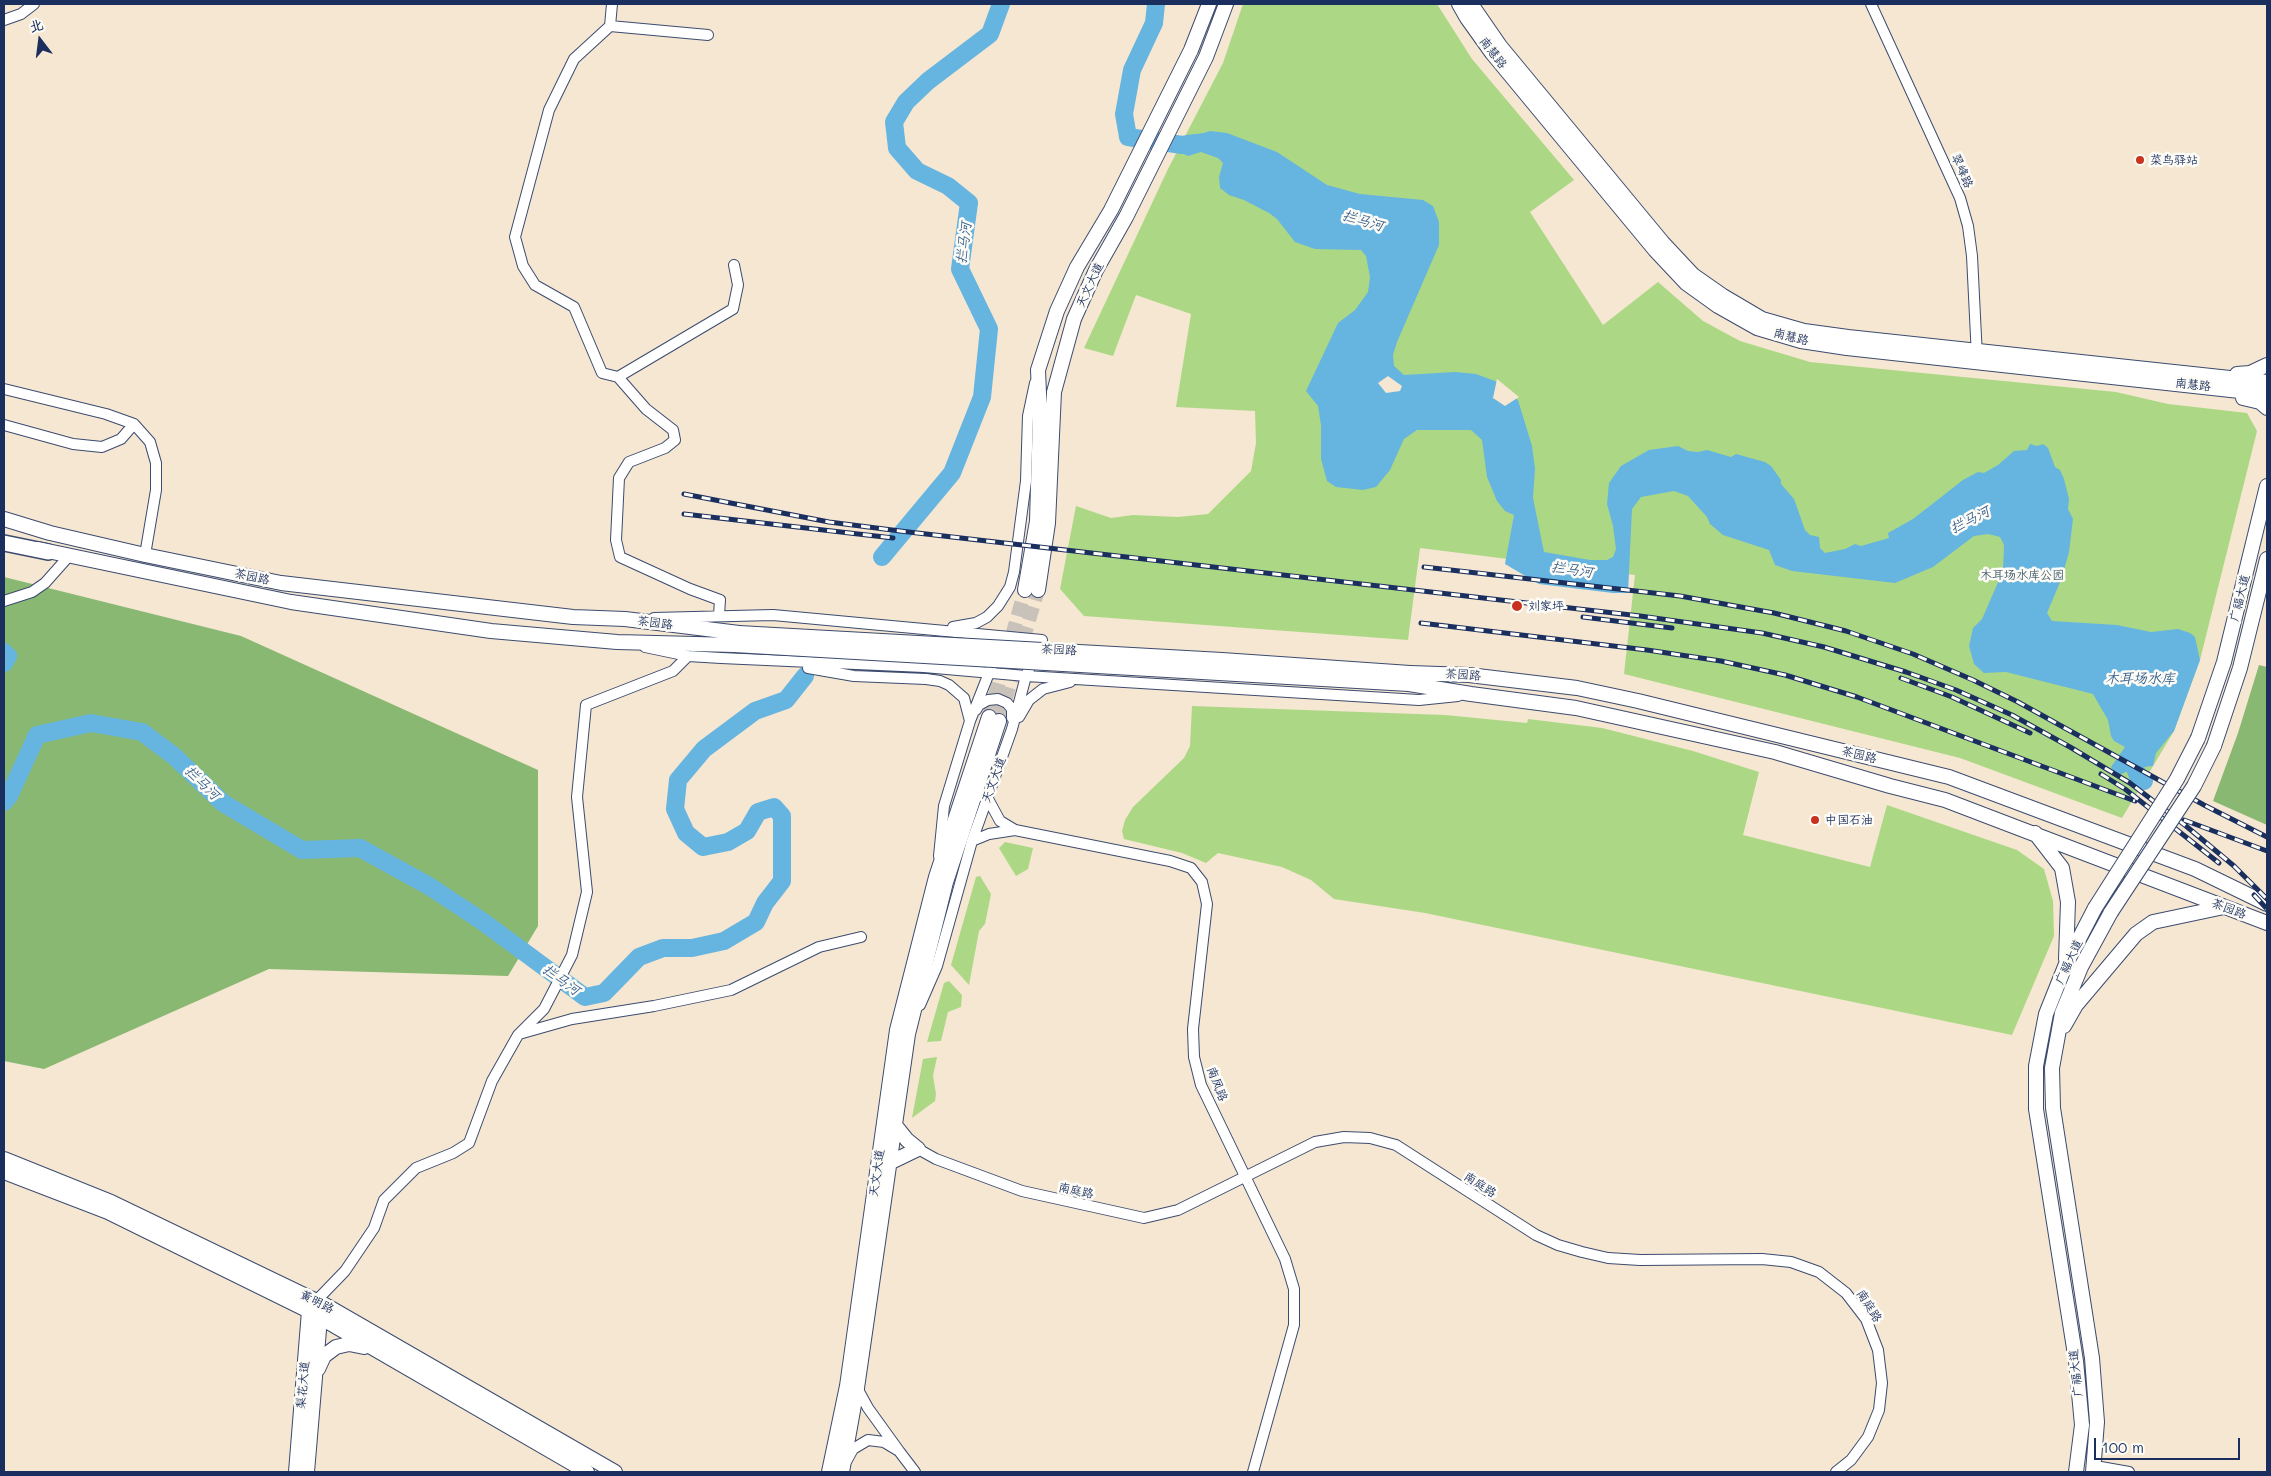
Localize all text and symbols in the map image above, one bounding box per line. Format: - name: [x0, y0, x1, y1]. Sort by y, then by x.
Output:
- text: 北: [27, 14, 45, 36]
- north arrow: [15, 15, 65, 65]
- street label: 南慧路: [1476, 34, 1510, 72]
- street label: 翠峰路: [1948, 152, 1976, 190]
- place label: 菜鸟驿站: [2150, 153, 2198, 167]
- marker: 菜鸟驿站: [2134, 154, 2146, 166]
- water label: 拦马河: [1340, 207, 1386, 235]
- water label: 拦马河: [953, 221, 975, 265]
- street label: 天文大道: [1073, 260, 1107, 310]
- street label: 南慧路: [1772, 326, 1810, 348]
- street label: 南慧路: [2174, 376, 2212, 394]
- water label: 拦马河: [1947, 503, 1993, 537]
- water label: 拦马河: [1550, 559, 1594, 581]
- street label: 茶园路: [233, 566, 271, 588]
- park label: 木耳场水库公园: [1980, 568, 2064, 582]
- street label: 广福大道: [2227, 573, 2253, 623]
- marker: 刘家坪: [1510, 599, 1524, 613]
- place label: 刘家坪: [1528, 599, 1564, 613]
- street label: 茶园路: [636, 614, 674, 632]
- street label: 茶园路: [1041, 642, 1077, 658]
- street label: 茶园路: [1445, 667, 1481, 683]
- water label: 木耳场水库: [2105, 671, 2175, 687]
- street label: 茶园路: [1840, 744, 1878, 766]
- street label: 天文大道: [979, 755, 1009, 805]
- water label: 拦马河: [181, 762, 223, 804]
- place label: 中国石油: [1825, 813, 1873, 827]
- marker: 中国石油: [1809, 814, 1821, 826]
- street label: 茶园路: [2210, 896, 2248, 922]
- street label: 广福大道: [2052, 937, 2086, 987]
- water label: 拦马河: [539, 961, 583, 999]
- street label: 南凤路: [1204, 1065, 1230, 1103]
- street label: 天文大道: [867, 1148, 887, 1198]
- street label: 南庭路: [1461, 1169, 1499, 1201]
- street label: 南庭路: [1057, 1180, 1095, 1202]
- street label: 黄明路: [298, 1287, 336, 1317]
- street label: 南庭路: [1853, 1287, 1885, 1325]
- street label: 广福大道: [2066, 1348, 2086, 1398]
- street label: 梨花大道: [294, 1360, 312, 1410]
- scale bar: [2096, 1428, 2242, 1460]
- text: 100 m: [2102, 1437, 2144, 1457]

